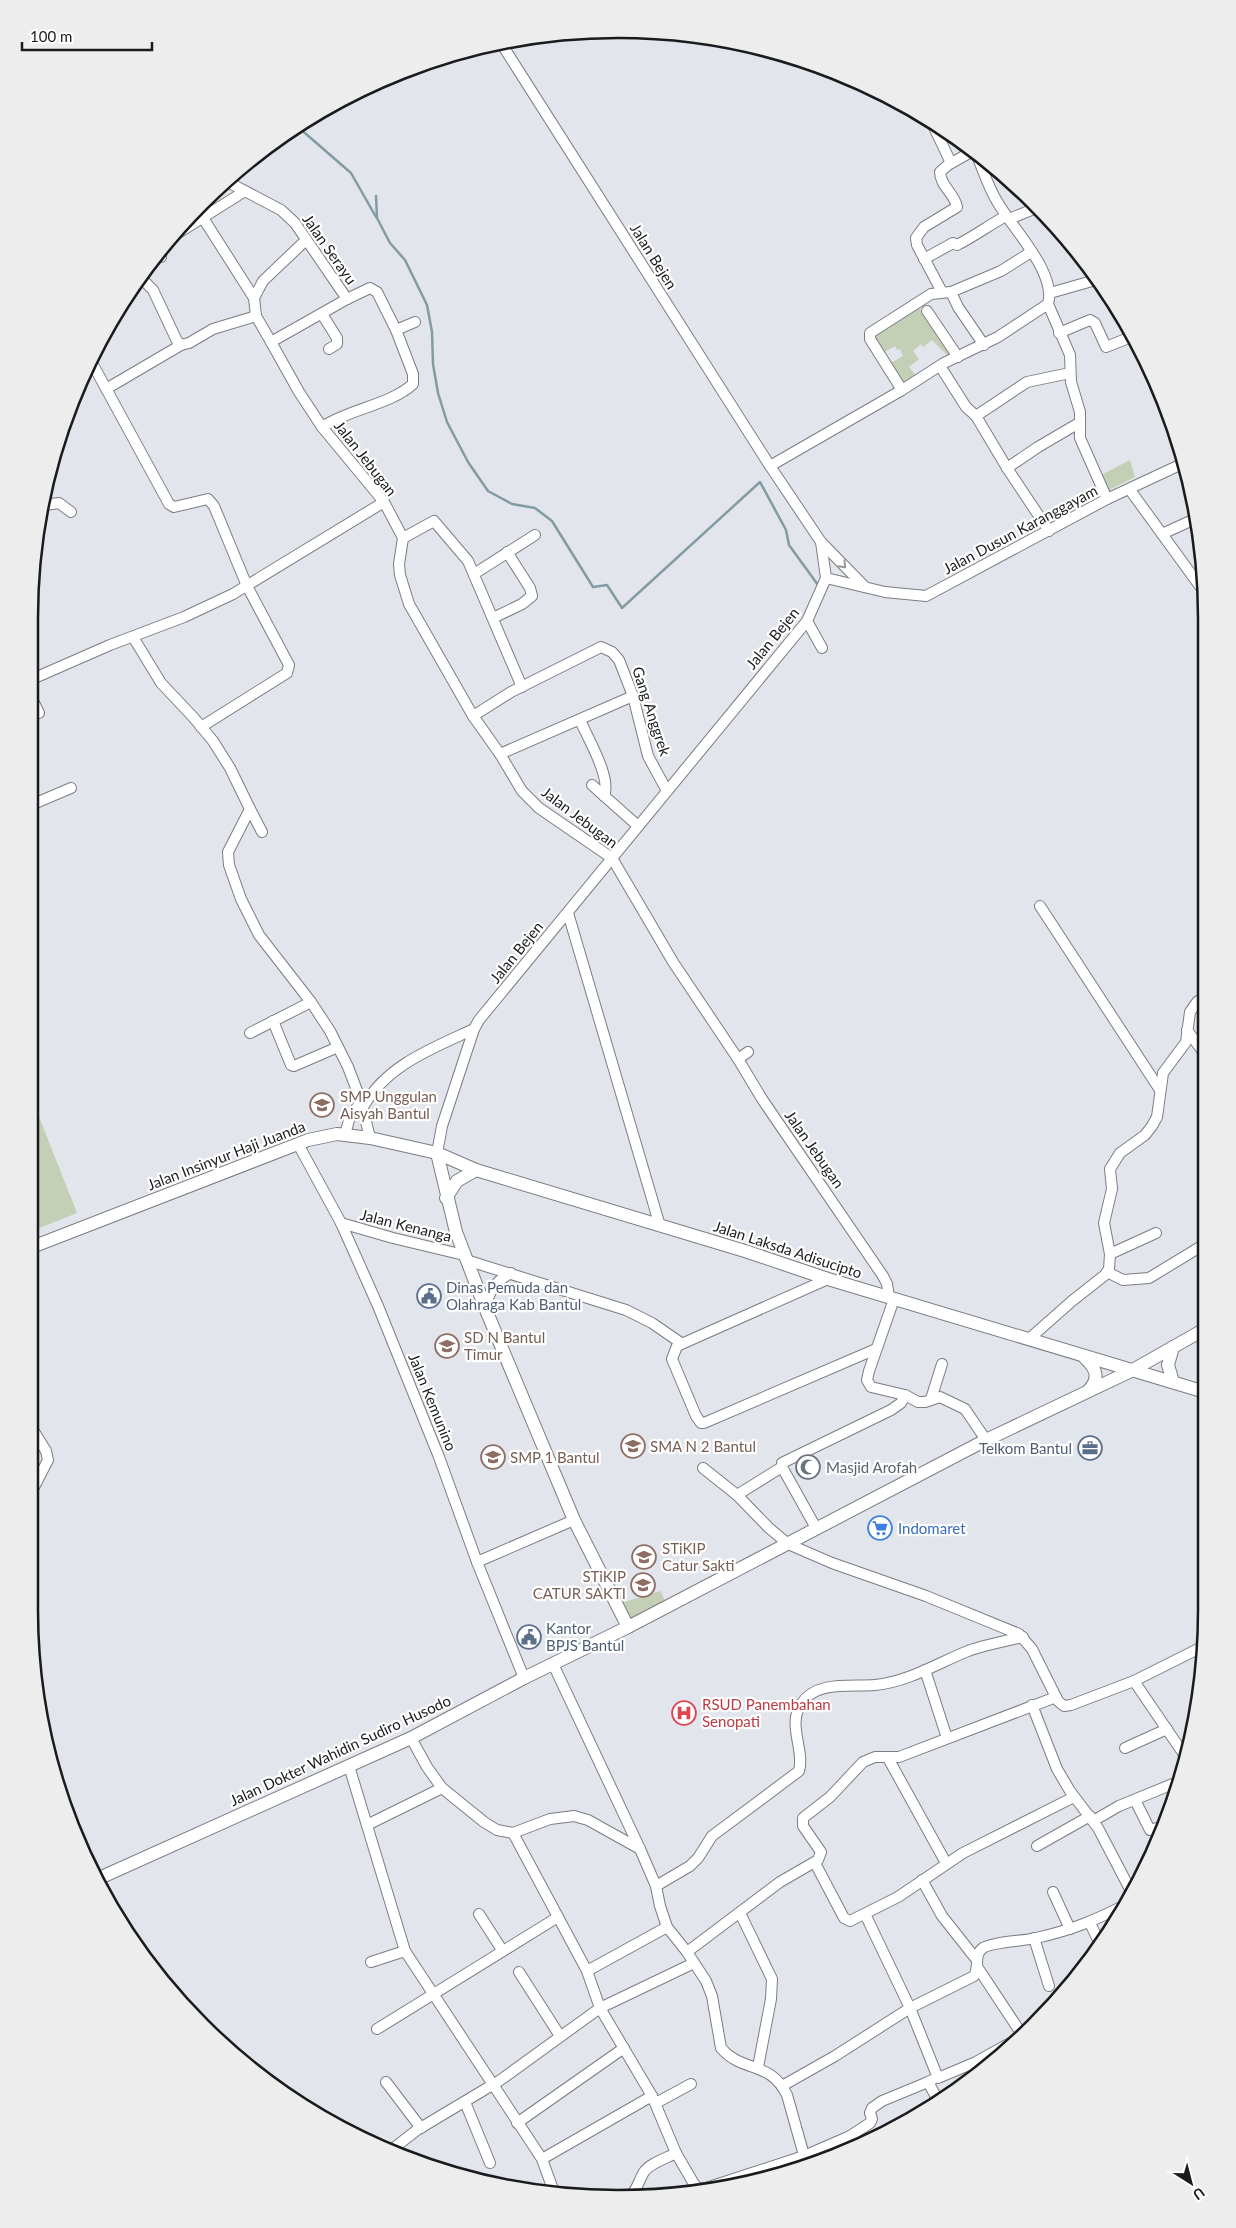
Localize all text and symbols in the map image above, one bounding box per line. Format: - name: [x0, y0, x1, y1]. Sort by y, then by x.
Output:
- scale bar: [22, 20, 152, 52]
- text: 100 m: [30, 27, 72, 45]
- street label: Jalan Serayu: [299, 210, 361, 288]
- street label: Jalan Bejen: [627, 220, 681, 292]
- street label: Jalan Jebugan: [331, 417, 401, 499]
- street label: Jalan Dusun Karanggayam: [940, 481, 1100, 577]
- one-way arrow: [837, 559, 846, 568]
- street label: Jalan Bejen: [742, 604, 802, 672]
- street label: Gang Anggrek: [629, 664, 675, 758]
- street label: Jalan Jebugan: [538, 783, 622, 851]
- street label: Jalan Bejen: [486, 918, 546, 986]
- place label: SMP Unggulan Aisyah Bantul: [340, 1087, 437, 1122]
- school or university icon: SMP Unggulan Aisyah Bantul: [309, 1092, 335, 1118]
- street label: Jalan Jebugan: [782, 1107, 848, 1191]
- street label: Jalan Insinyur Haji Juanda: [144, 1117, 308, 1193]
- street label: Jalan Kenanga: [358, 1205, 454, 1245]
- street label: Jalan Laksda Adisucipto: [712, 1217, 864, 1281]
- place label: Dinas Pemuda dan Olahraga Kab Bantul: [446, 1278, 581, 1313]
- public building icon: Dinas Pemuda dan Olahraga Kab Bantul: [416, 1283, 442, 1309]
- place label: SD N Bantul Timur: [464, 1328, 545, 1363]
- school or university icon: SD N Bantul Timur: [434, 1333, 460, 1359]
- street label: Jalan Kemunino: [405, 1351, 461, 1453]
- school or university icon: SMA N 2 Bantul: [620, 1433, 646, 1459]
- office icon: Telkom Bantul: [1077, 1435, 1103, 1461]
- place label: SMA N 2 Bantul: [650, 1437, 756, 1455]
- place label: Telkom Bantul: [979, 1439, 1072, 1457]
- school or university icon: SMP 1 Bantul: [480, 1444, 506, 1470]
- place label: SMP 1 Bantul: [510, 1448, 600, 1466]
- mosque icon: Masjid Arofah: [795, 1454, 821, 1480]
- place label: Masjid Arofah: [826, 1458, 917, 1476]
- supermarket icon: Indomaret: [867, 1515, 893, 1541]
- place label: Indomaret: [898, 1519, 966, 1537]
- place label: STiKIP Catur Sakti: [662, 1539, 734, 1574]
- school or university icon: STiKIP Catur Sakti: [631, 1544, 657, 1570]
- place label: STiKIP CATUR SAKTI: [533, 1567, 626, 1602]
- school or university icon: STiKIP CATUR SAKTI: [630, 1572, 656, 1598]
- place label: Kantor BPJS Bantul: [546, 1619, 624, 1654]
- public building icon: Kantor BPJS Bantul: [516, 1624, 542, 1650]
- street label: Jalan Dokter Wahidin Sudiro Husodo: [227, 1691, 453, 1809]
- place label: RSUD Panembahan Senopati: [702, 1695, 831, 1730]
- hospital icon: RSUD Panembahan Senopati: [671, 1700, 697, 1726]
- north arrow: [1166, 2158, 1216, 2208]
- text: U: [1190, 2184, 1208, 2204]

